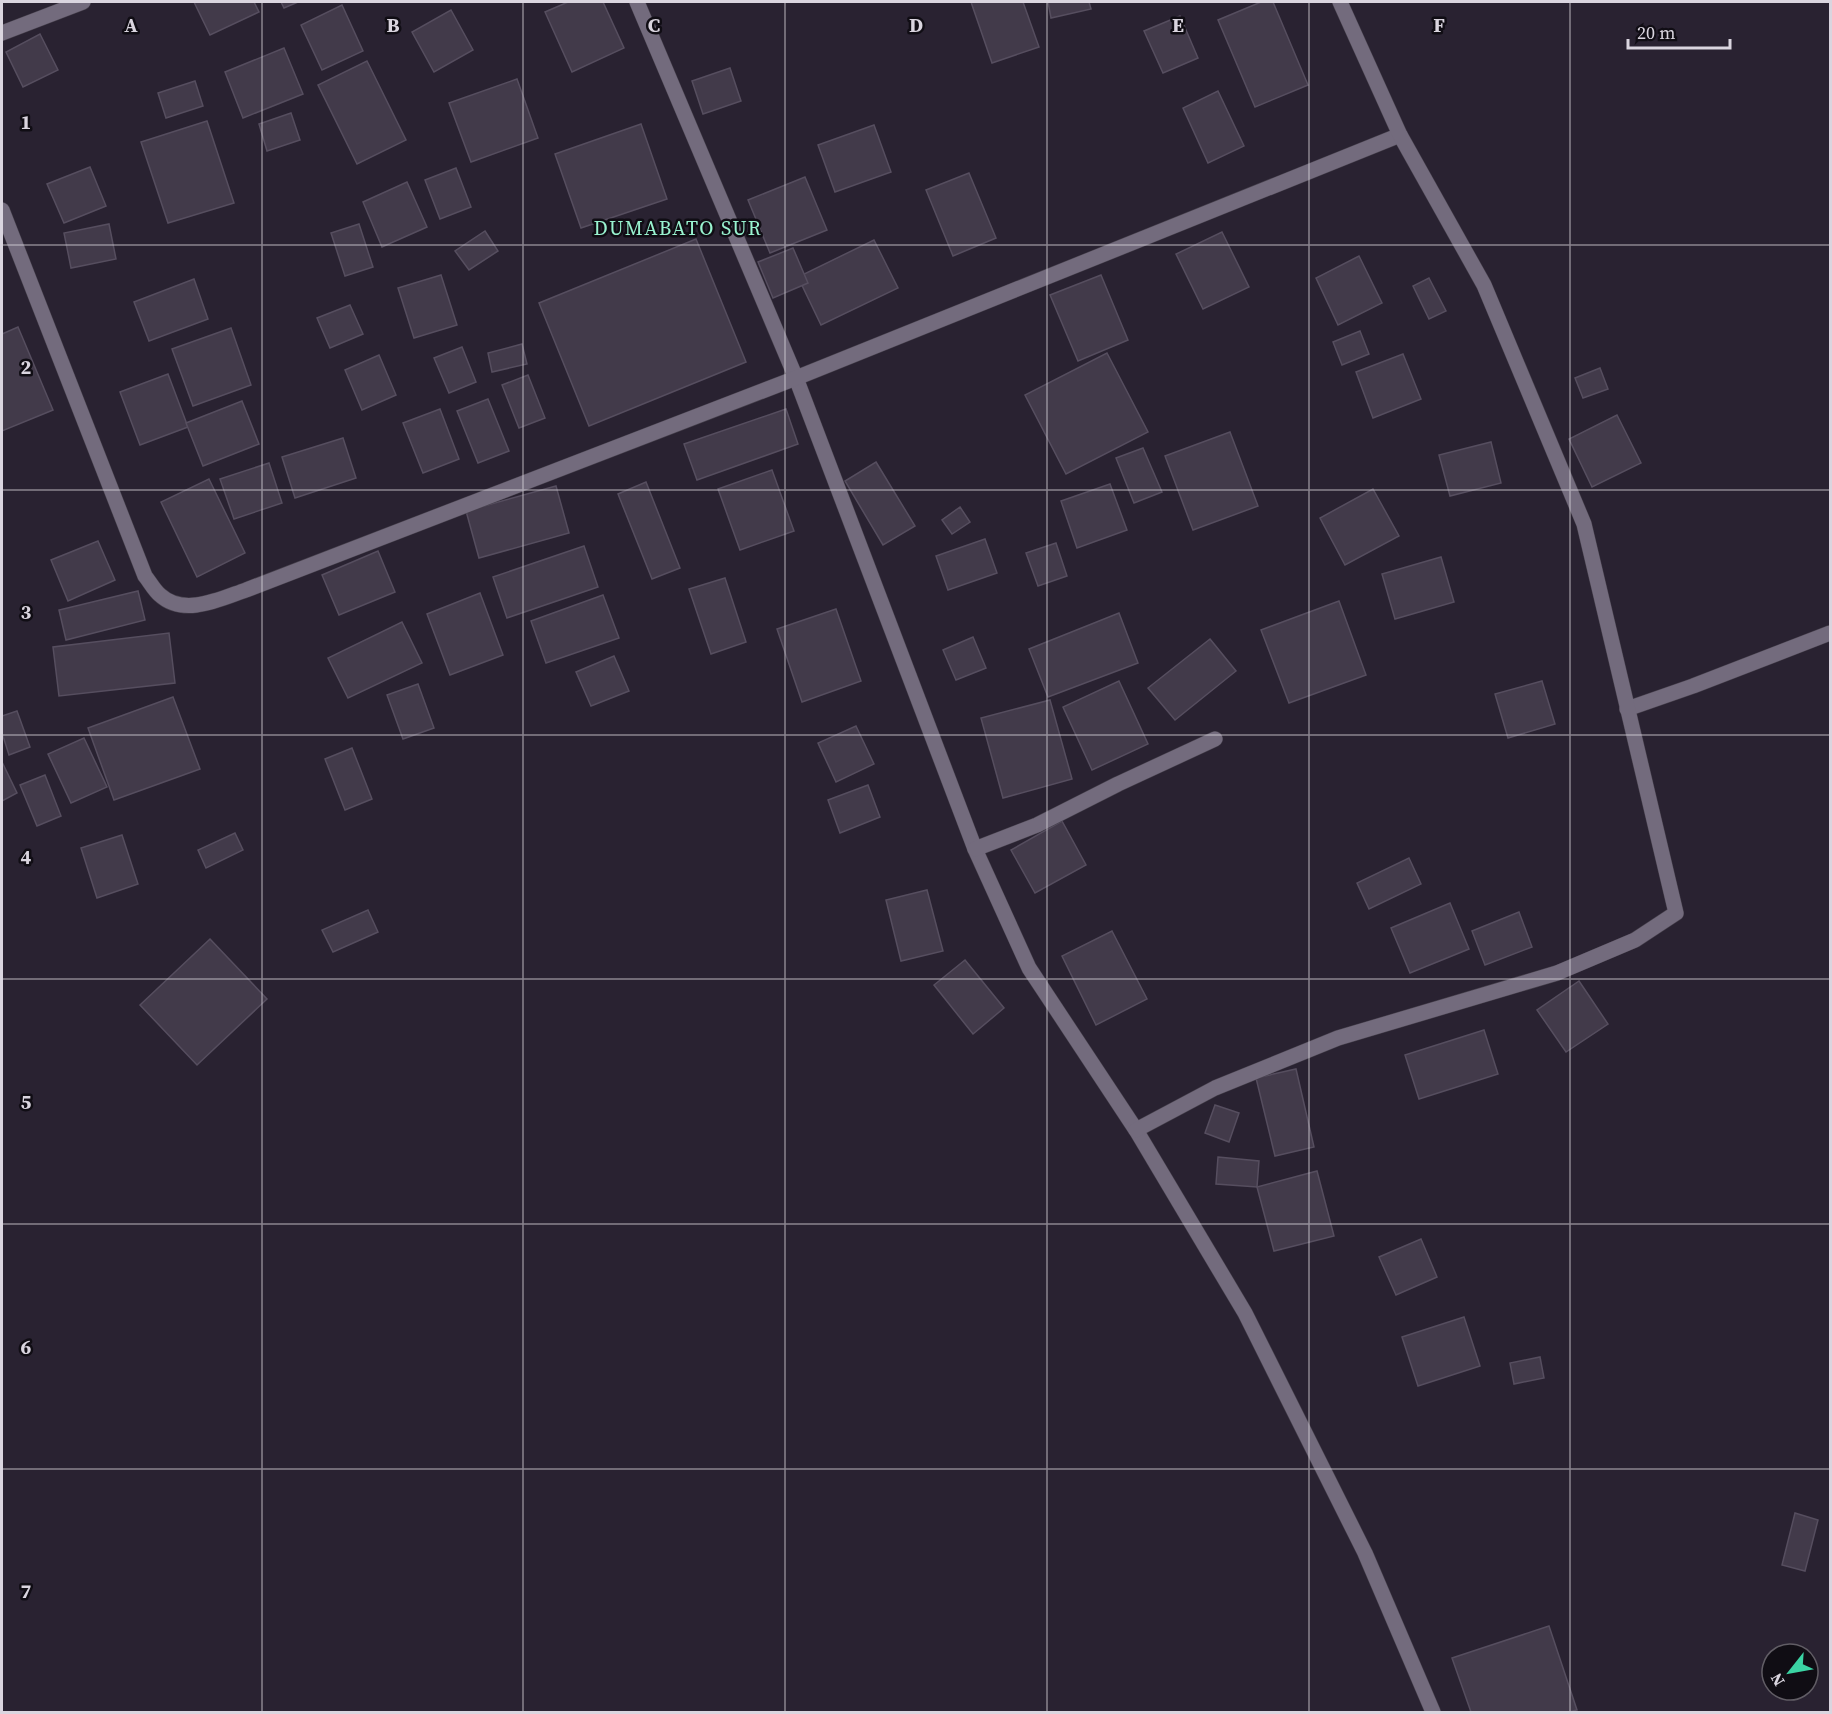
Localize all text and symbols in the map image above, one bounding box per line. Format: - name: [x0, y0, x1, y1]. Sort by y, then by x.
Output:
- text: A: [124, 11, 138, 39]
- text: B: [386, 11, 400, 39]
- text: C: [648, 11, 660, 39]
- text: D: [909, 11, 923, 39]
- text: E: [1172, 11, 1184, 39]
- text: F: [1433, 11, 1445, 39]
- scale bar: [1628, 12, 1730, 50]
- text: 20 m: [1637, 20, 1675, 45]
- text: 1: [21, 108, 31, 136]
- district label: DUMABATO SUR: [594, 214, 762, 242]
- text: 2: [21, 353, 32, 381]
- text: 3: [21, 598, 32, 626]
- text: 4: [21, 843, 32, 871]
- text: 5: [21, 1088, 32, 1116]
- text: 6: [21, 1333, 32, 1361]
- text: 7: [21, 1577, 32, 1605]
- north arrow: [1760, 1642, 1820, 1702]
- text: N: [1765, 1669, 1790, 1690]

